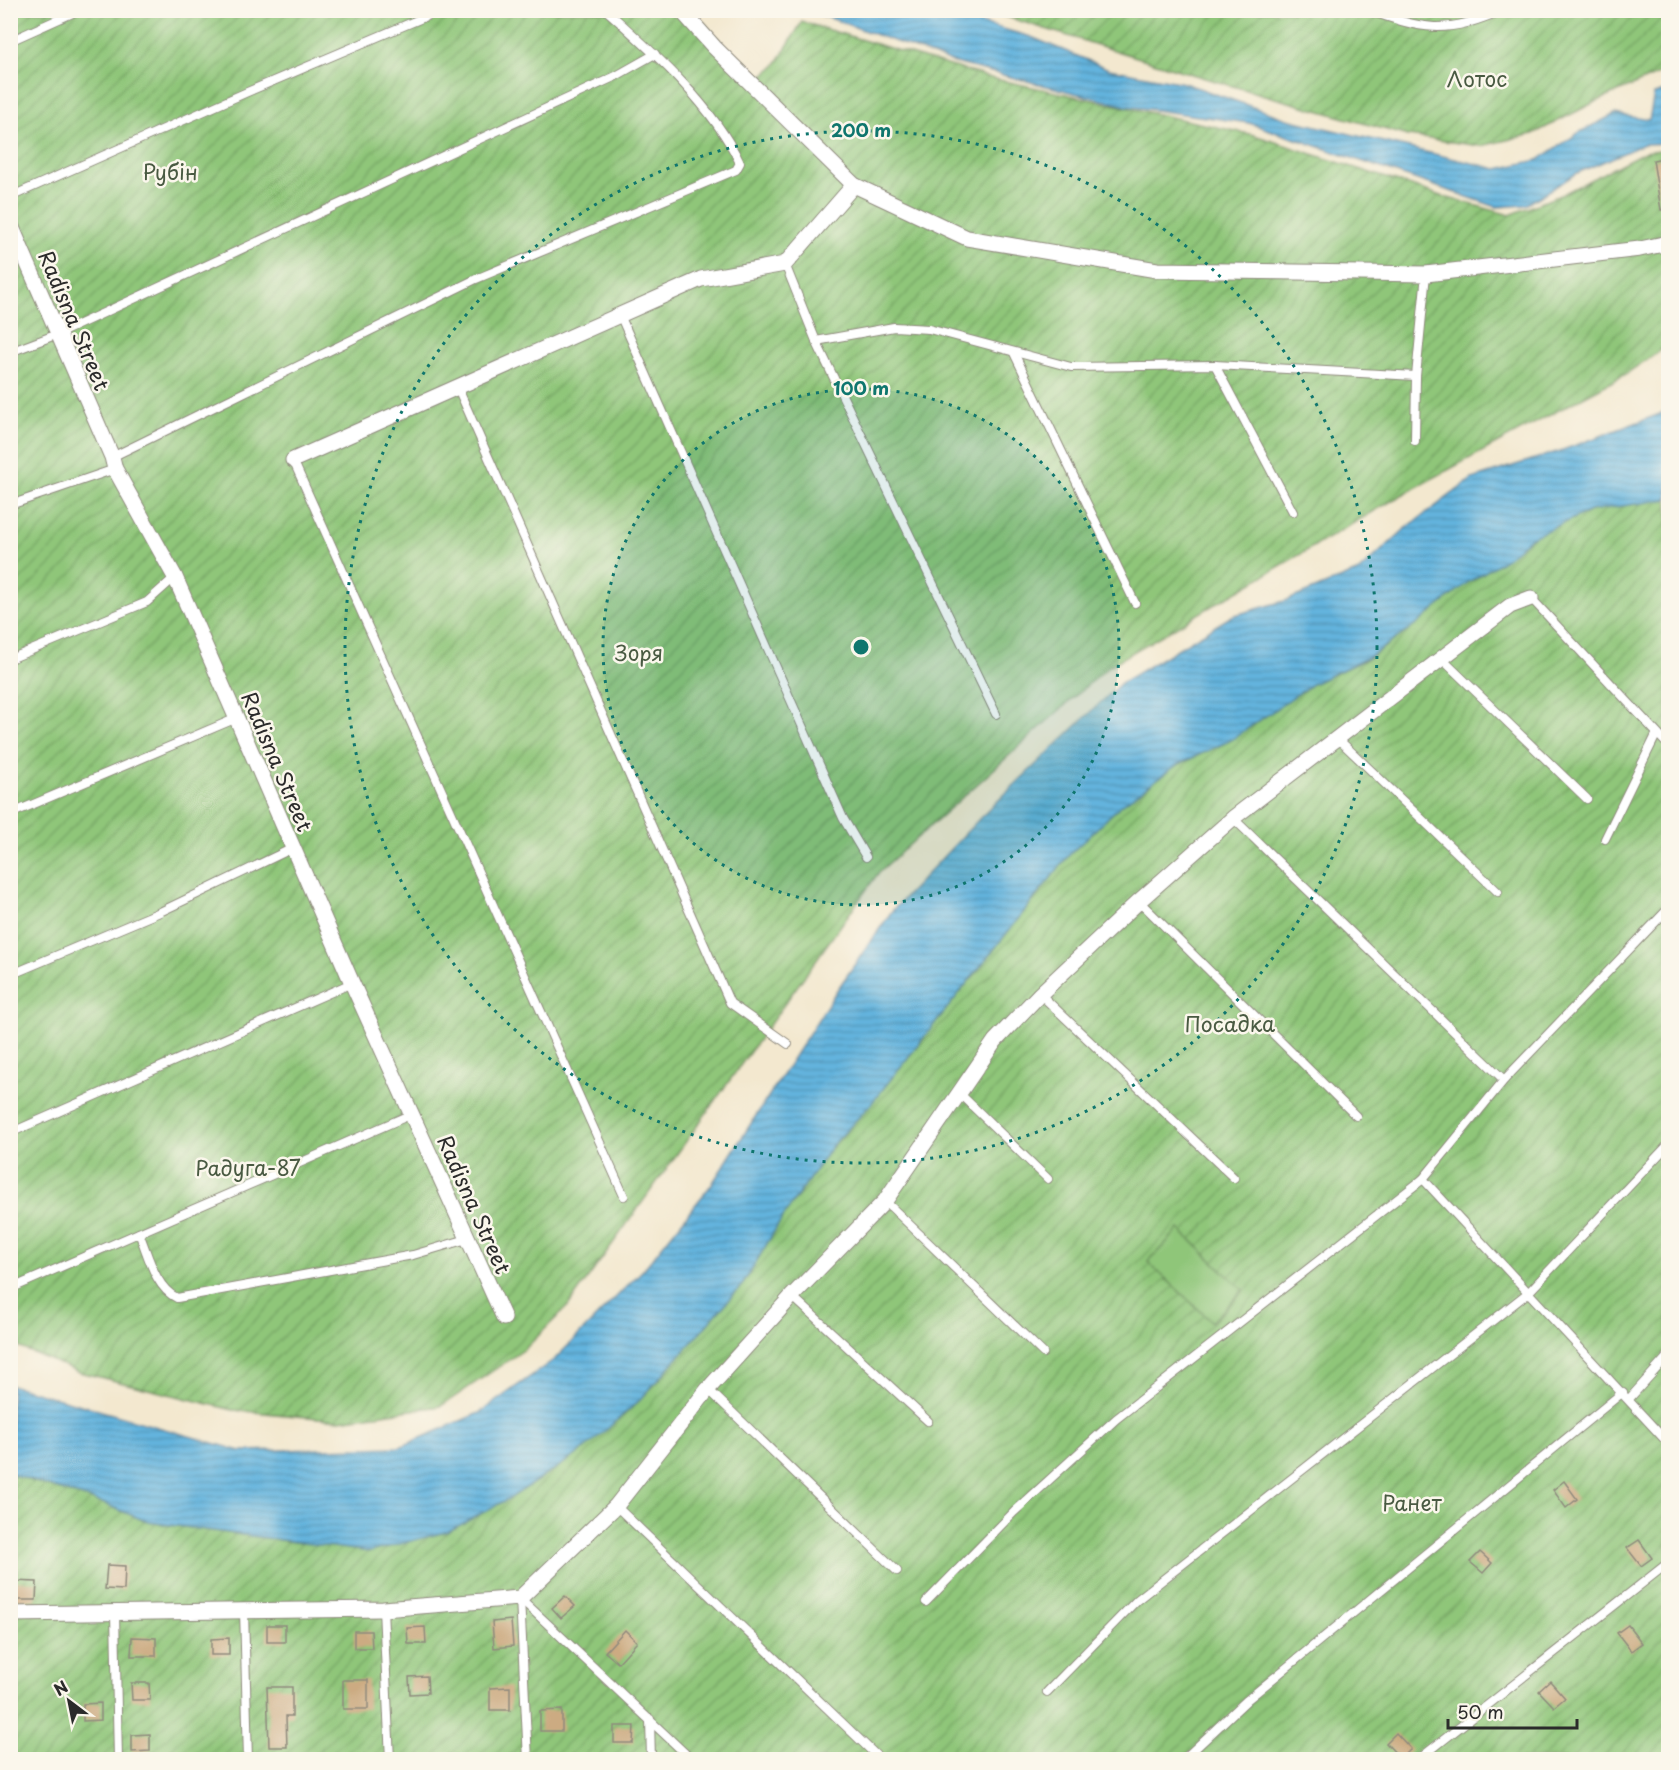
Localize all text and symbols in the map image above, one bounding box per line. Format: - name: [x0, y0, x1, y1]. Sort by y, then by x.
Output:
- park label: Лотос: [1447, 62, 1507, 94]
- text: 200 m: [831, 116, 891, 143]
- park label: Рубін: [142, 155, 198, 187]
- street label: Radisna Street: [31, 245, 119, 395]
- text: 100 m: [833, 374, 889, 401]
- park label: Зоря: [615, 636, 663, 668]
- centre of rings: [851, 637, 871, 657]
- street label: Radisna Street: [234, 686, 322, 836]
- park label: Посадка: [1185, 1007, 1275, 1039]
- street label: Radisna Street: [430, 1129, 520, 1279]
- park label: Радуга-87: [195, 1151, 301, 1183]
- park label: Ранет: [1382, 1486, 1443, 1518]
- north arrow: [39, 1671, 99, 1731]
- text: N: [49, 1674, 72, 1701]
- scale bar: [1448, 1692, 1577, 1730]
- text: 50 m: [1457, 1698, 1504, 1725]

